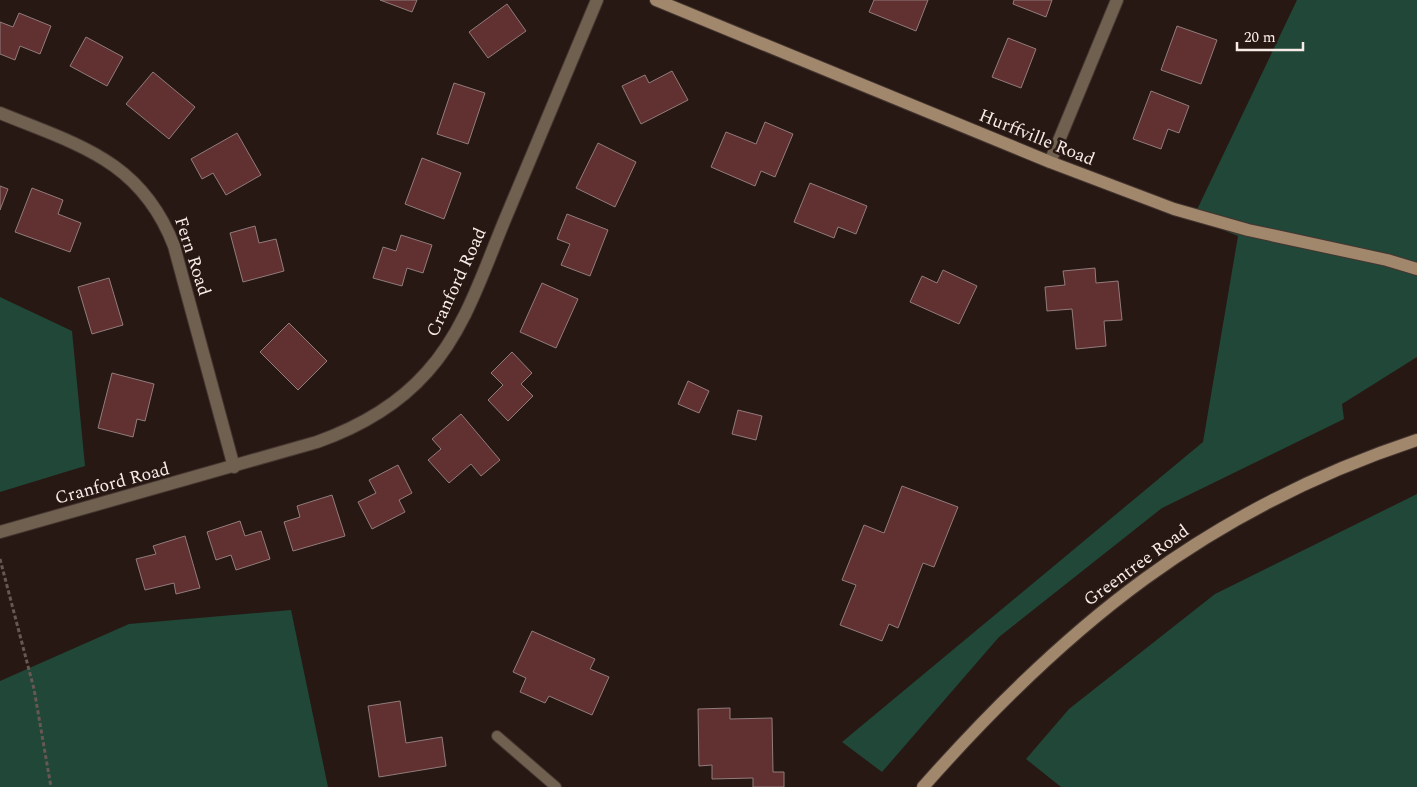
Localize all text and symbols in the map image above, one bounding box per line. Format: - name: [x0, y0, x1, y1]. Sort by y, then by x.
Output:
- scale bar: [1237, 20, 1303, 52]
- text: 20 m: [1244, 26, 1276, 49]
- street label: Hurffville Road: [975, 102, 1099, 173]
- street label: Fern Road: [167, 213, 218, 299]
- street label: Cranford Road: [419, 223, 494, 341]
- street label: Cranford Road: [52, 455, 172, 512]
- street label: Greentree Road: [1078, 518, 1195, 613]

